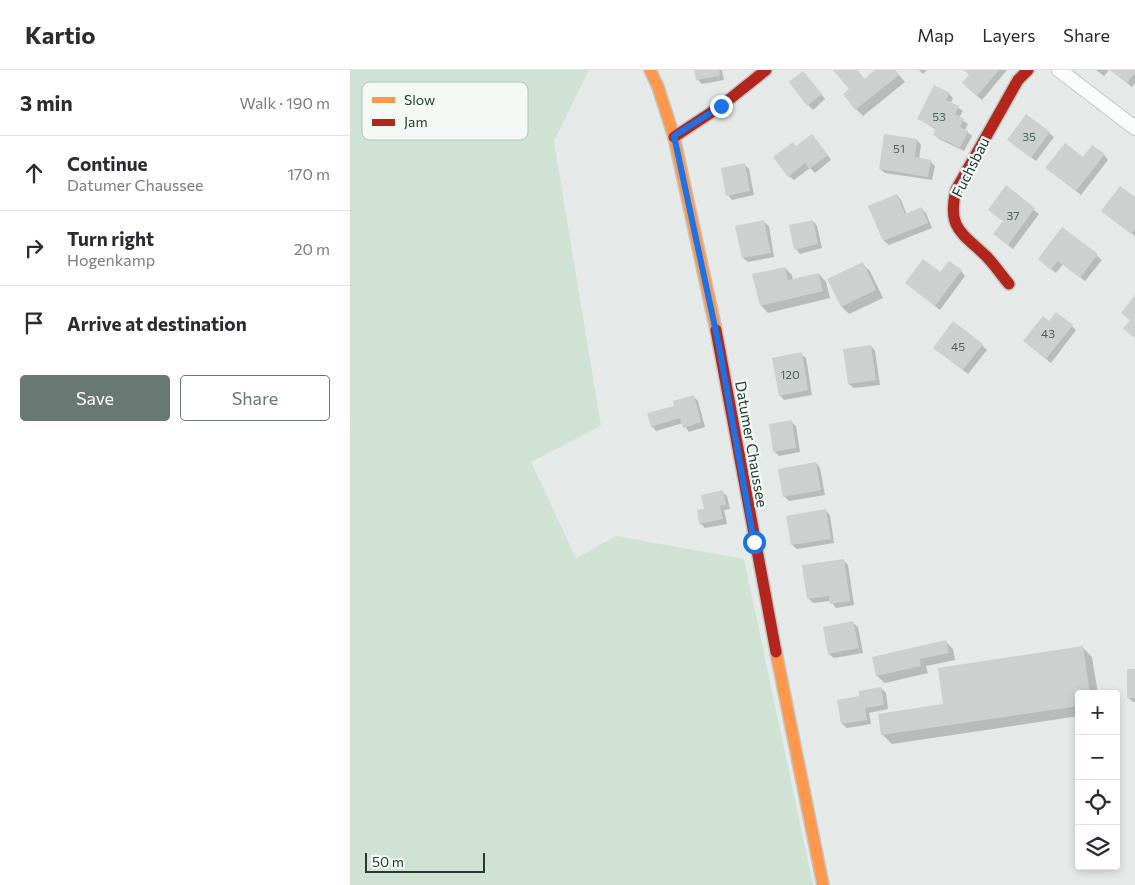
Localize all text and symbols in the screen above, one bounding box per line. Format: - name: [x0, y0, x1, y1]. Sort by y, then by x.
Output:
- text: Kartio: [25, 20, 95, 49]
- text: Map: [917, 24, 954, 46]
- text: Layers: [982, 24, 1035, 46]
- text: Share: [1063, 24, 1110, 46]
- legend: [362, 82, 528, 140]
- text: 3 min: [20, 90, 73, 115]
- text: Slow: [404, 91, 435, 108]
- text: Walk · 190 m: [240, 93, 330, 112]
- route end: [710, 95, 733, 118]
- house number: 53: [932, 109, 946, 123]
- text: Jam: [404, 113, 428, 130]
- house number: 35: [1022, 129, 1036, 143]
- street label: Fuchsbau: [947, 134, 993, 200]
- house number: 51: [893, 141, 905, 155]
- text: Continue: [67, 152, 147, 175]
- icon: ahead: [20, 159, 48, 187]
- text: 170 m: [287, 164, 330, 183]
- text: Datumer Chaussee: [67, 175, 203, 194]
- house number: 37: [1006, 208, 1020, 222]
- text: Turn right: [67, 227, 154, 250]
- icon: right: [20, 234, 48, 262]
- text: 20 m: [294, 239, 330, 258]
- text: Hogenkamp: [67, 250, 155, 269]
- icon: arrive: [20, 309, 48, 337]
- text: Arrive at destination: [67, 312, 247, 335]
- house number: 43: [1041, 326, 1055, 340]
- house number: 45: [951, 339, 965, 353]
- house number: 120: [780, 367, 800, 381]
- button: Save: [20, 375, 170, 421]
- button: Share: [180, 375, 330, 421]
- street label: Datumer Chaussee: [732, 379, 772, 509]
- route start: [743, 531, 766, 554]
- map controls: [1075, 690, 1120, 870]
- button: +: [1075, 690, 1120, 735]
- button: −: [1075, 735, 1120, 780]
- button: locate: [1075, 780, 1120, 825]
- button: layers: [1075, 825, 1120, 870]
- scale bar: [365, 850, 485, 873]
- text: 50 m: [372, 853, 404, 870]

